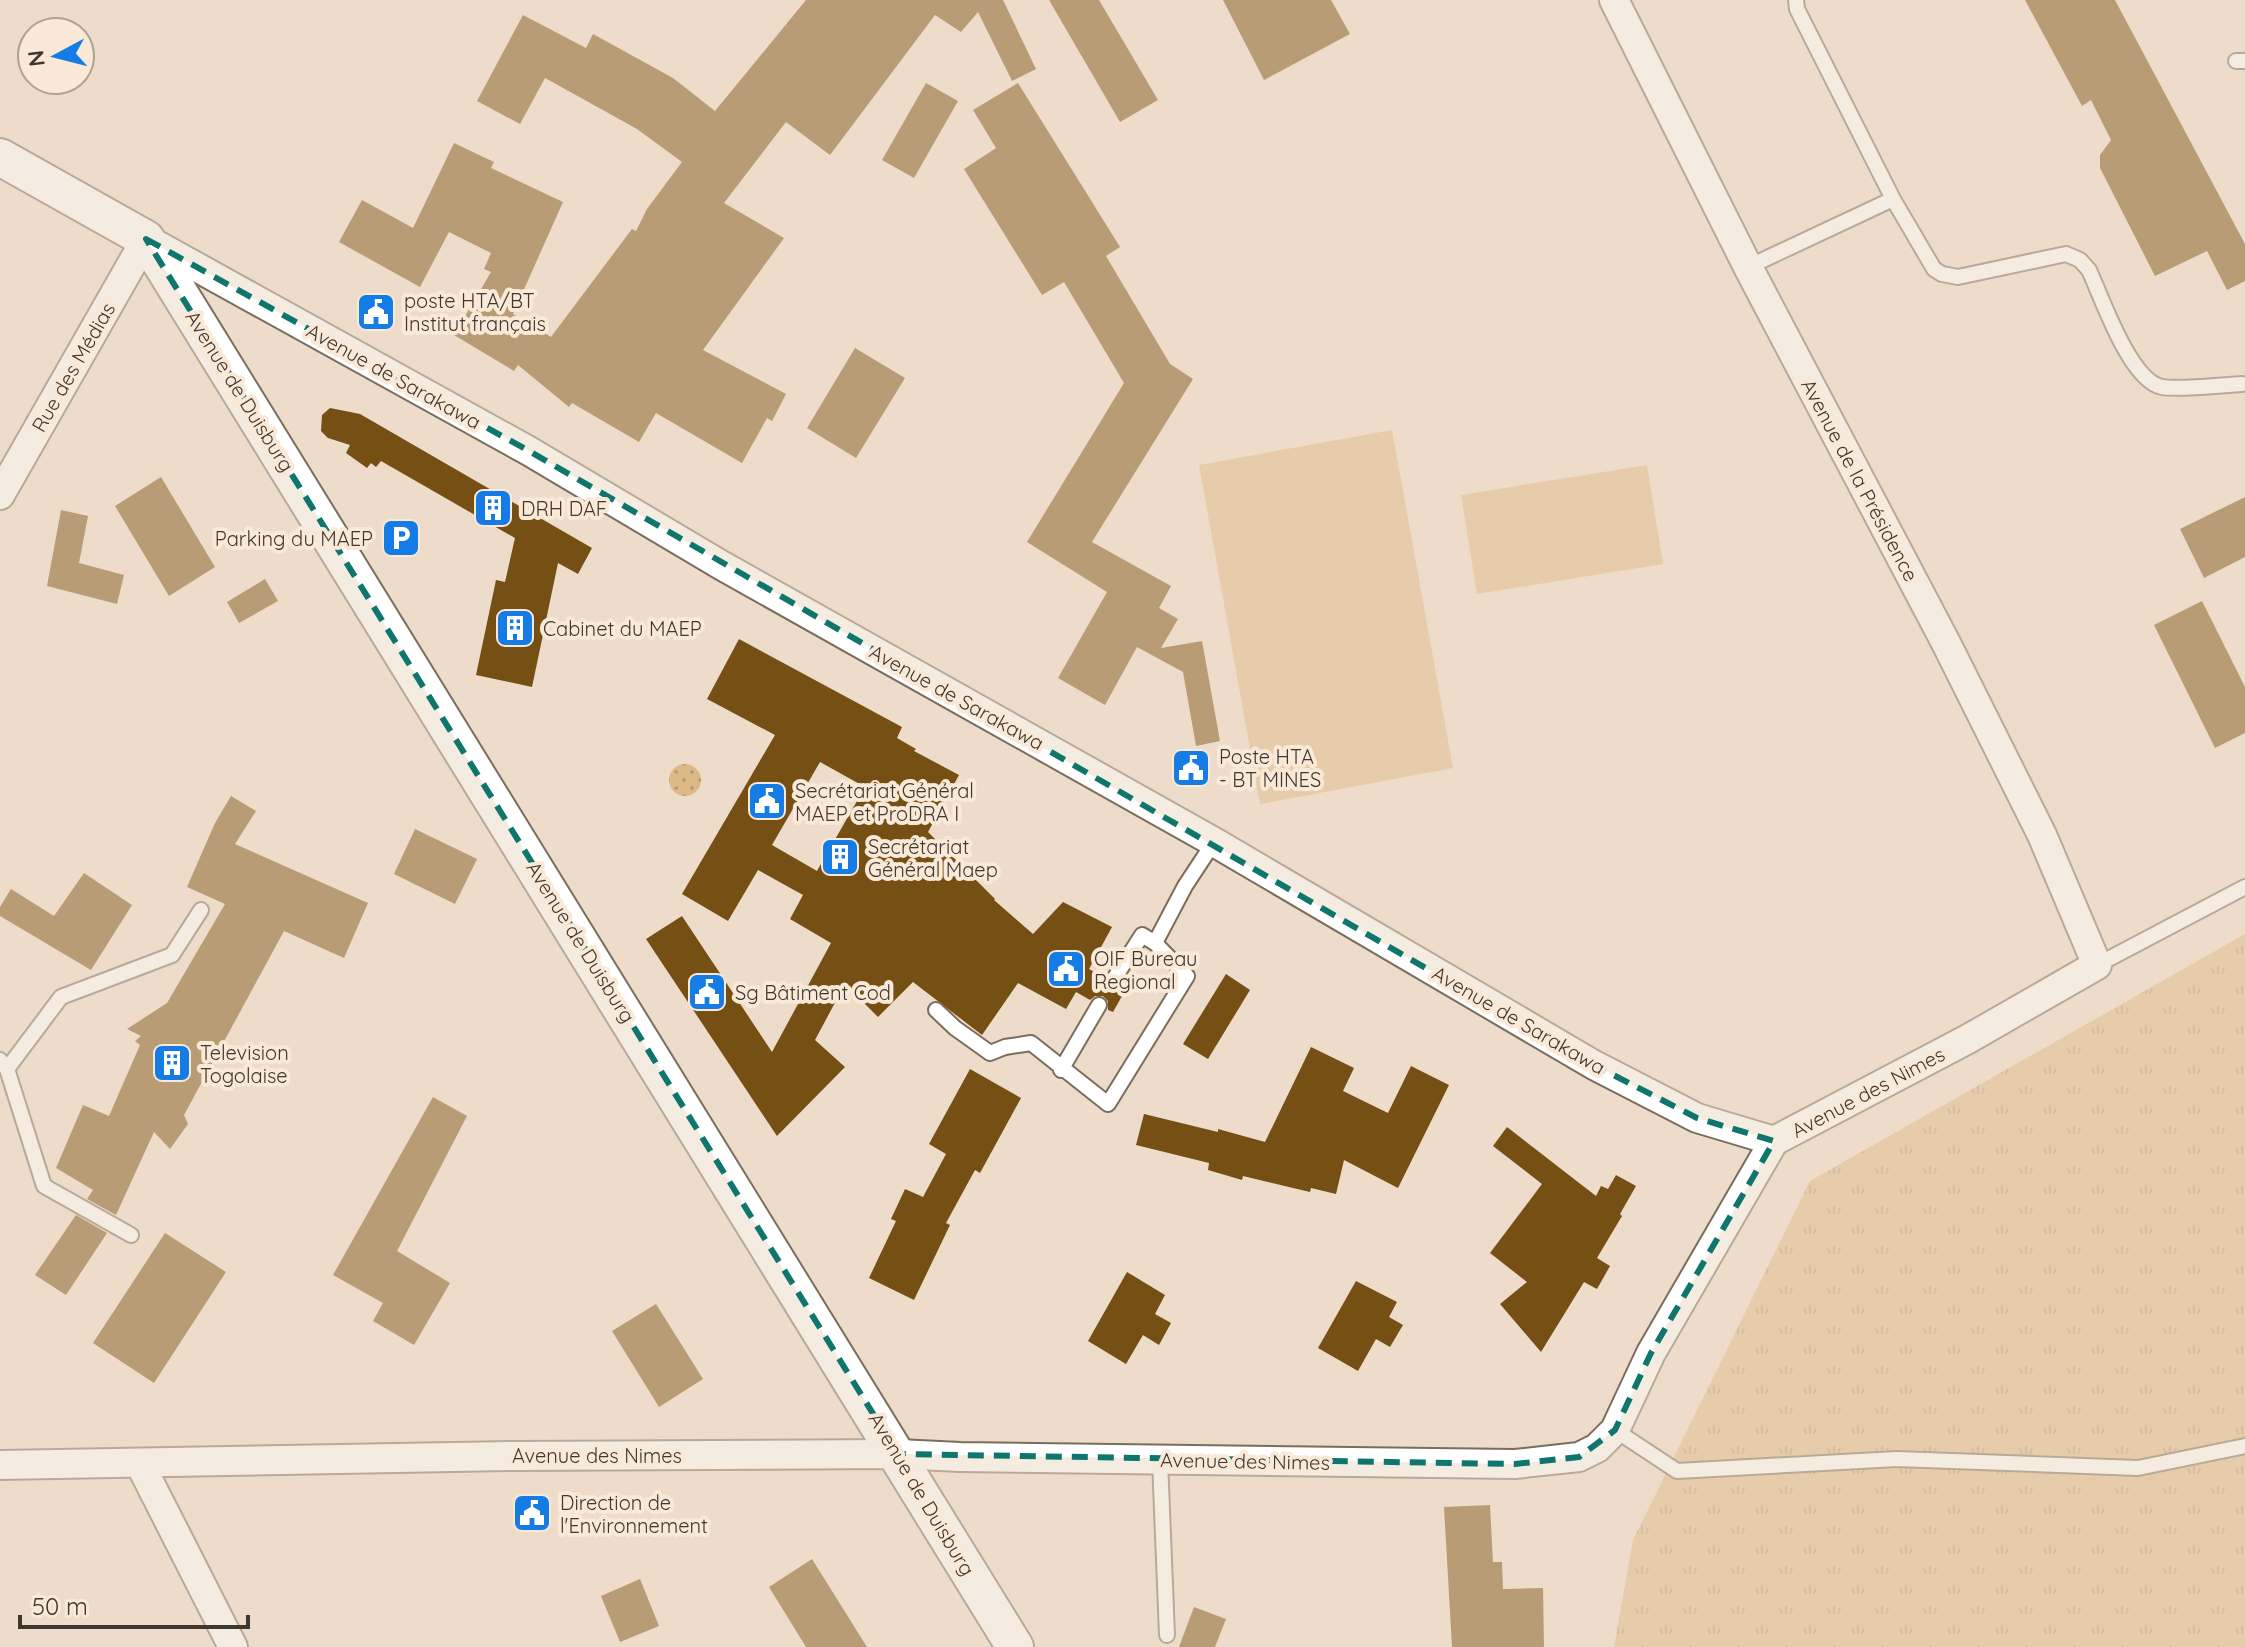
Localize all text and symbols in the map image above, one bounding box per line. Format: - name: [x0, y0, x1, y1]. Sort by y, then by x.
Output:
- north arrow: [16, 16, 96, 96]
- text: N: [21, 49, 51, 68]
- place label: poste HTA/BT Institut français: [404, 288, 546, 336]
- public building icon: poste HTA/BT Institut français: [355, 291, 397, 333]
- street label: Rue des Médias: [26, 298, 120, 436]
- street label: Avenue de Duisburg: [180, 306, 300, 476]
- street label: Avenue de Sarakawa: [302, 318, 486, 434]
- street label: Avenue de la Présidence: [1796, 374, 1924, 586]
- building icon: DRH DAF: [472, 487, 514, 529]
- place label: DRH DAF: [521, 496, 607, 521]
- parking icon: Parking du MAEP: [380, 517, 422, 559]
- place label: Parking du MAEP: [215, 526, 373, 551]
- building icon: Cabinet du MAEP: [494, 607, 536, 649]
- place label: Cabinet du MAEP: [543, 616, 702, 641]
- street label: Avenue de Sarakawa: [865, 639, 1049, 755]
- place label: Poste HTA - BT MINES: [1219, 744, 1321, 792]
- public building icon: Poste HTA - BT MINES: [1170, 747, 1212, 789]
- place label: Secrétariat Général MAEP et ProDRA I: [795, 778, 974, 826]
- public building icon: Secrétariat Général MAEP et ProDRA I: [746, 780, 788, 822]
- place label: Secrétariat Général Maep: [868, 834, 998, 882]
- building icon: Secrétariat Général Maep: [819, 836, 861, 878]
- street label: Avenue de Duisburg: [521, 857, 641, 1027]
- place label: OIF Bureau Regional: [1094, 946, 1197, 994]
- public building icon: OIF Bureau Regional: [1045, 948, 1087, 990]
- street label: Avenue de Sarakawa: [1428, 960, 1610, 1080]
- public building icon: Sg Bâtiment Cod: [686, 971, 728, 1013]
- place label: Sg Bâtiment Cod: [735, 980, 891, 1005]
- place label: Television Togolaise: [200, 1040, 289, 1088]
- street label: Avenue des Nimes: [1787, 1041, 1949, 1143]
- building icon: Television Togolaise: [151, 1042, 193, 1084]
- street label: Avenue de Duisburg: [864, 1408, 980, 1580]
- street label: Avenue des Nimes: [512, 1443, 682, 1468]
- street label: Avenue des Nimes: [1160, 1447, 1330, 1475]
- place label: Direction de l'Environnement: [560, 1490, 708, 1538]
- public building icon: Direction de l'Environnement: [511, 1492, 553, 1534]
- scale bar: [20, 1579, 248, 1629]
- text: 50 m: [32, 1591, 88, 1621]

